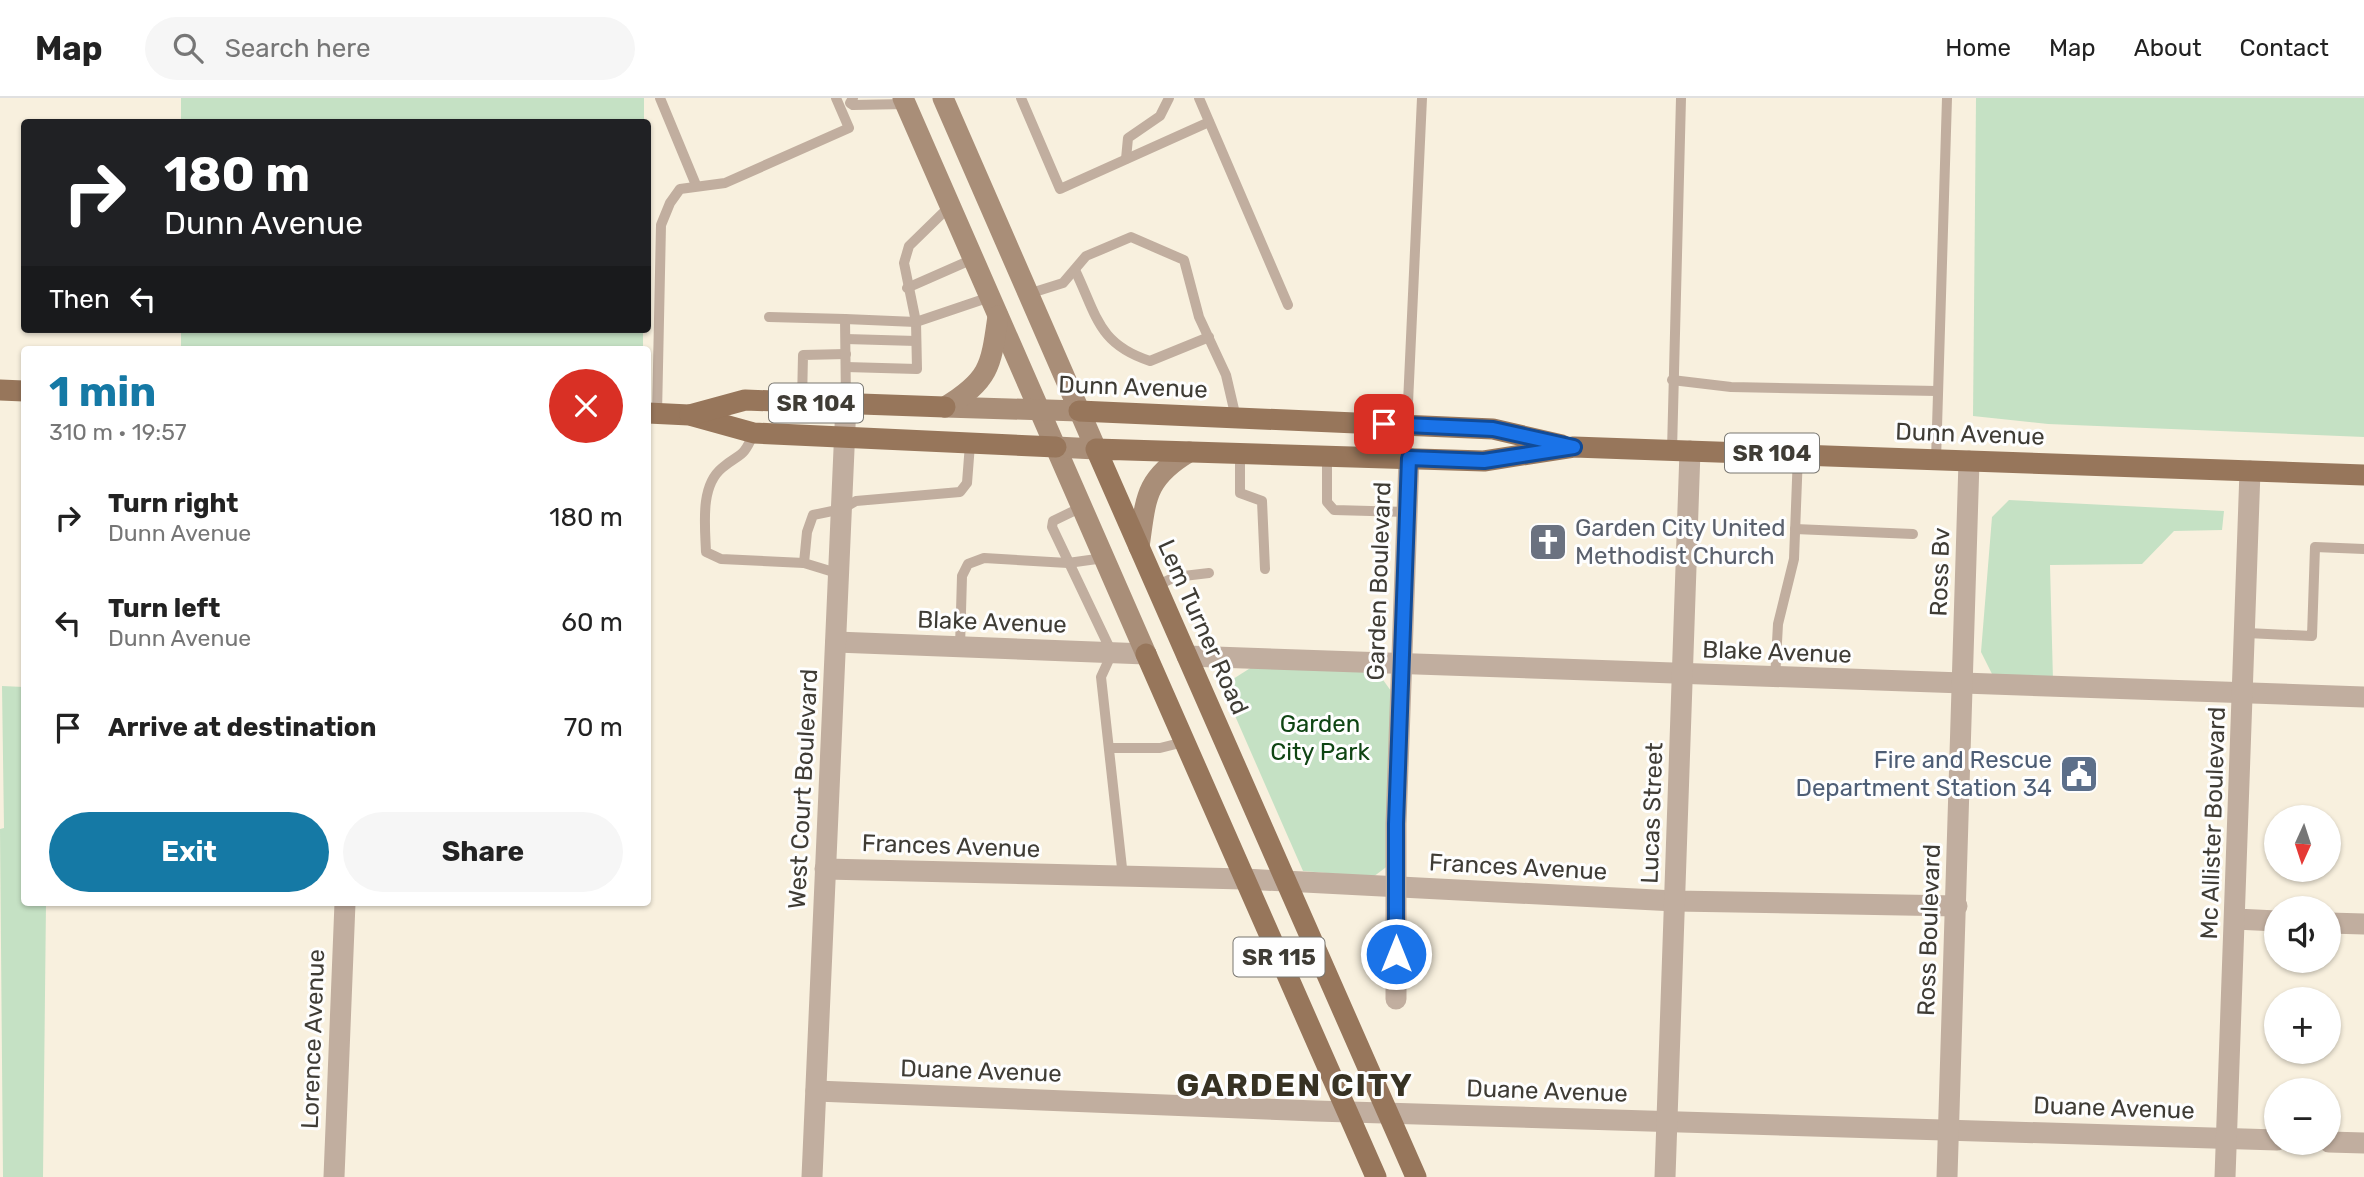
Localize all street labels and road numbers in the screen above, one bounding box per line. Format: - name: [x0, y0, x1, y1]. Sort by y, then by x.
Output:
- street label: Dunn Avenue: [1058, 370, 1208, 404]
- road number: SR 104: [769, 384, 863, 422]
- street label: Dunn Avenue: [1895, 417, 2045, 451]
- road number: SR 104: [1725, 434, 1819, 472]
- street label: Garden Boulevard: [1362, 481, 1396, 681]
- street label: Ross Bv: [1924, 527, 1956, 617]
- street label: Lem Turner Road: [1152, 535, 1254, 719]
- street label: Blake Avenue: [917, 605, 1067, 639]
- street label: Blake Avenue: [1702, 635, 1852, 669]
- street label: West Court Boulevard: [783, 668, 823, 910]
- street label: Mc Allister Boulevard: [2195, 706, 2231, 940]
- street label: Lucas Street: [1636, 742, 1668, 884]
- street label: Frances Avenue: [861, 829, 1041, 863]
- street label: Ross Boulevard: [1912, 844, 1946, 1016]
- street label: Frances Avenue: [1428, 848, 1608, 886]
- road number: SR 115: [1234, 937, 1324, 976]
- street label: Lorence Avenue: [296, 949, 330, 1129]
- street label: Duane Avenue: [900, 1054, 1062, 1088]
- street label: Duane Avenue: [1466, 1074, 1628, 1108]
- street label: Duane Avenue: [2033, 1091, 2195, 1125]

